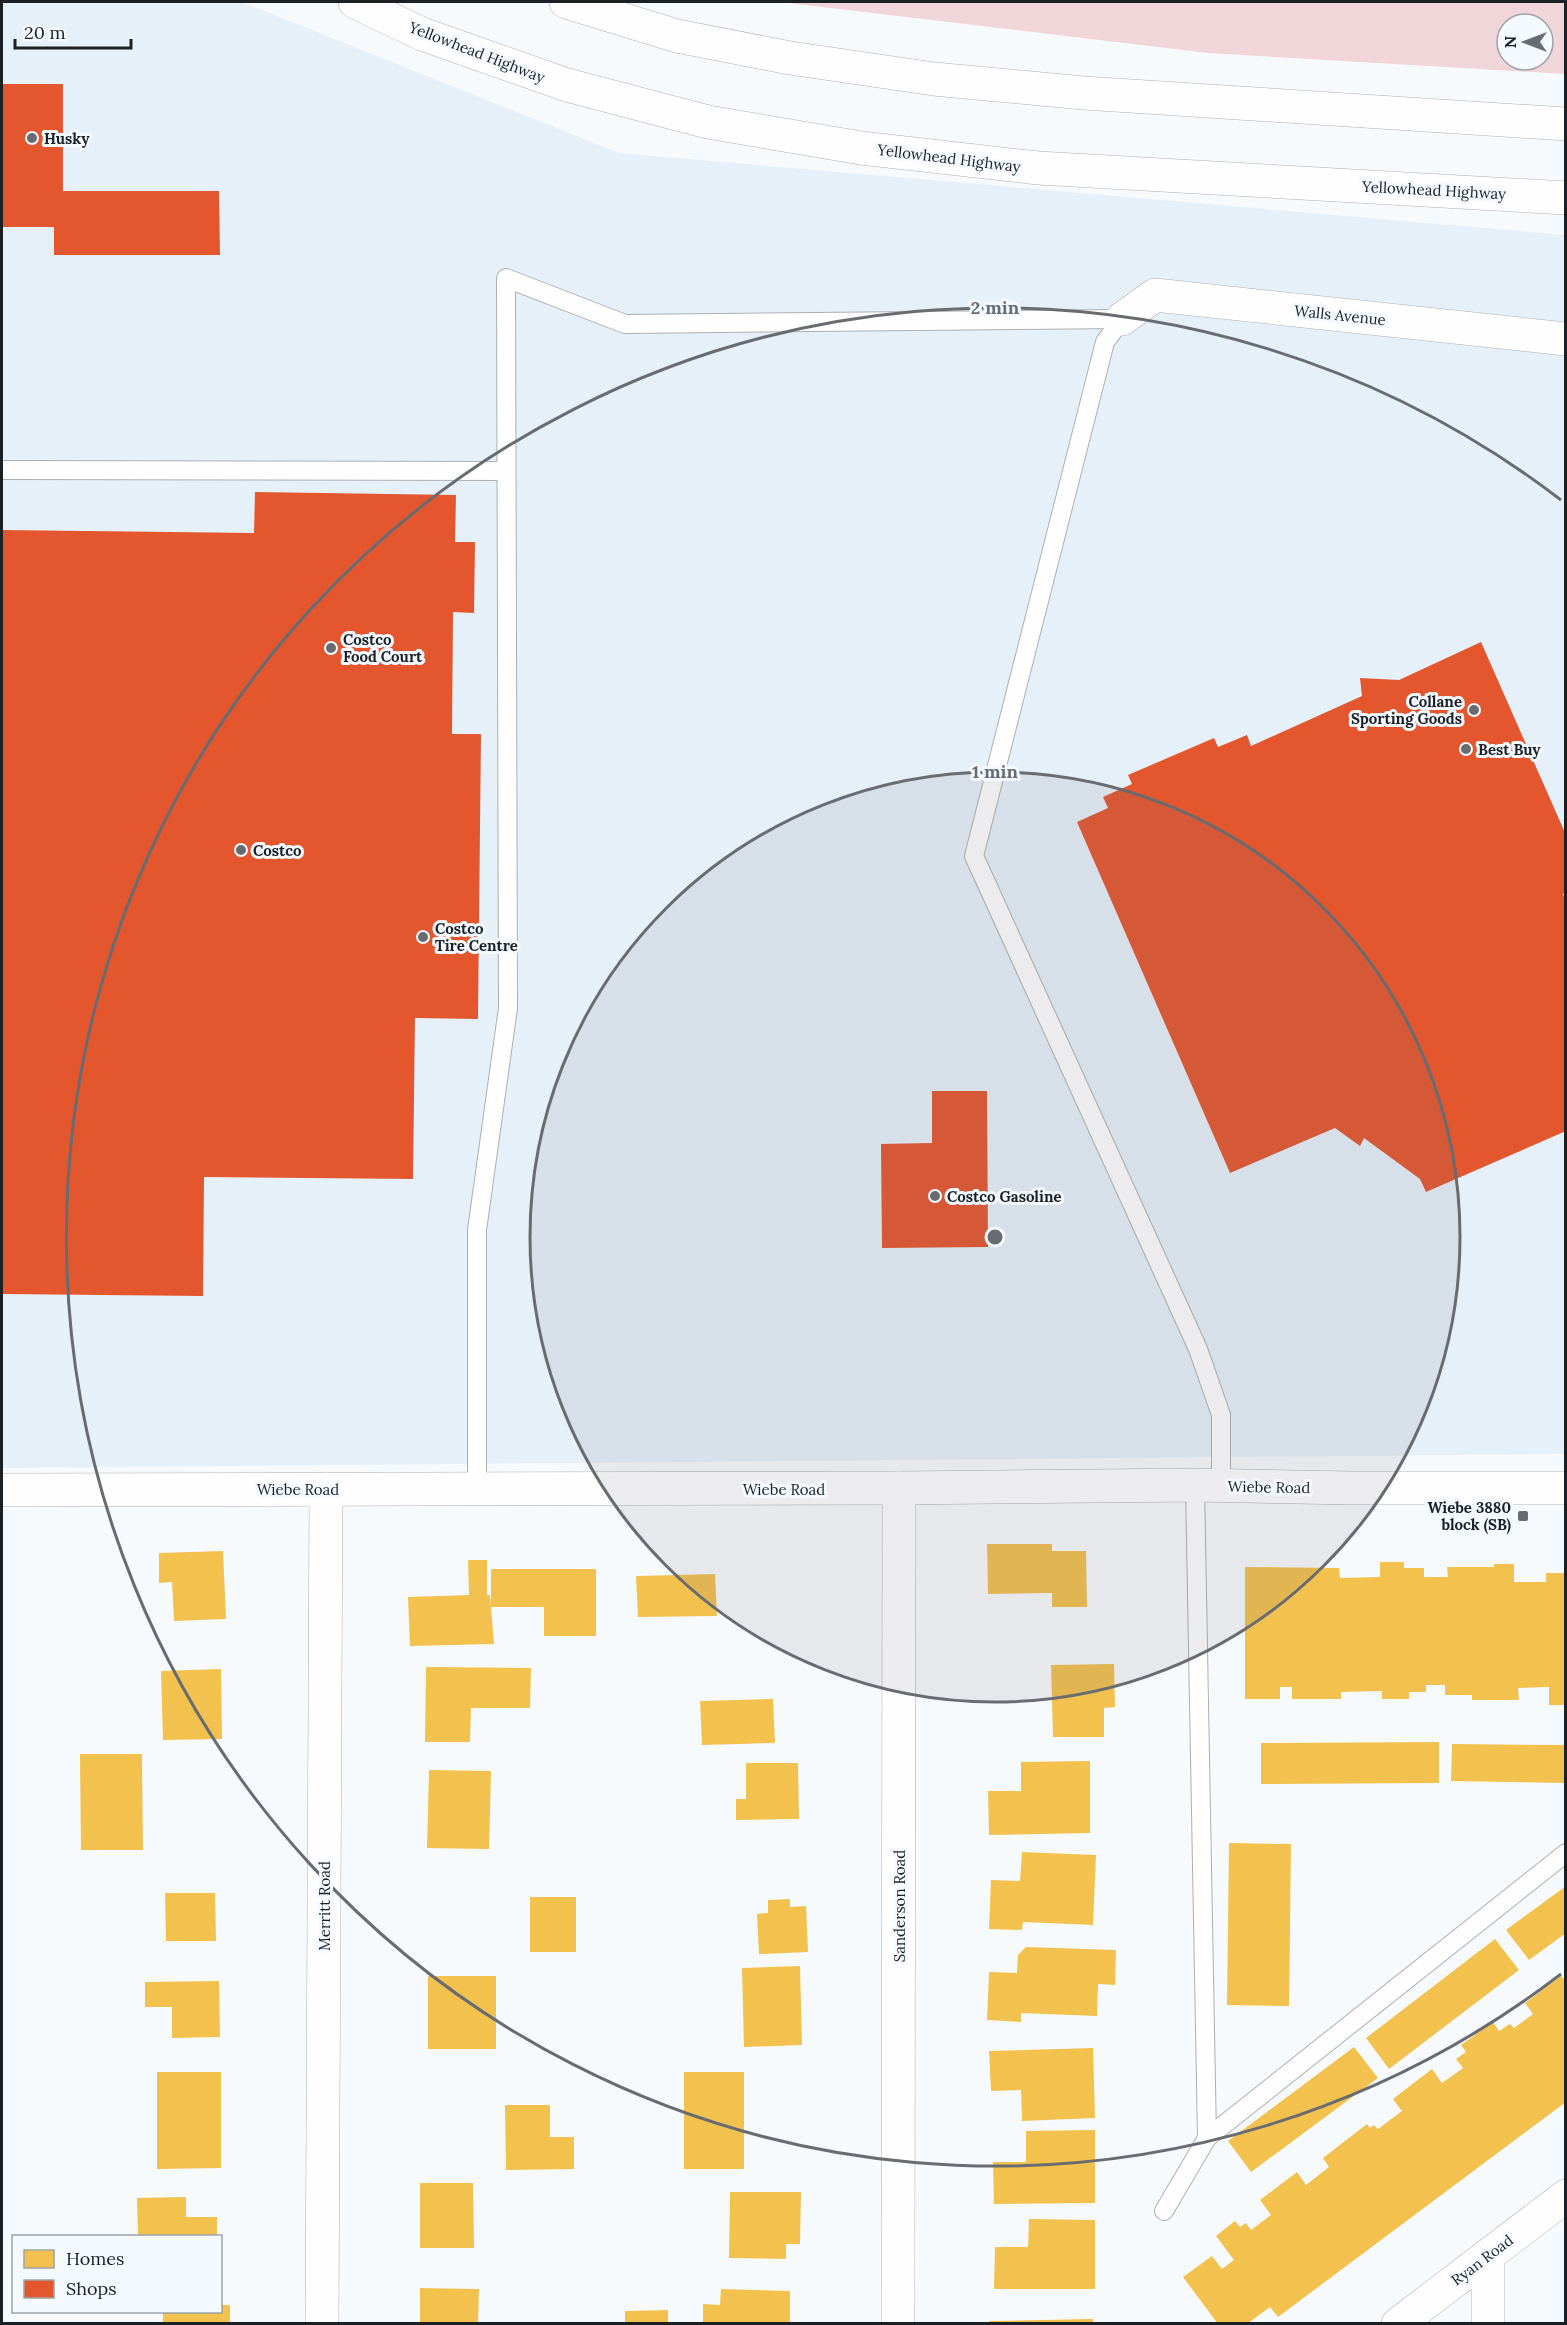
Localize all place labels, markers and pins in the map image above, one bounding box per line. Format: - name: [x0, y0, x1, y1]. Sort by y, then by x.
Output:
- place label: Husky: [44, 129, 90, 148]
- marker: Husky: [25, 131, 39, 145]
- place label: Costco Food Court: [343, 630, 423, 666]
- marker: Costco Food Court: [324, 641, 338, 655]
- place label: Collane Sporting Goods: [1351, 692, 1462, 728]
- marker: Collane Sporting Goods: [1467, 703, 1481, 717]
- place label: Best Buy: [1478, 740, 1541, 759]
- marker: Best Buy: [1459, 742, 1473, 756]
- place label: Costco: [253, 841, 302, 860]
- marker: Costco: [234, 843, 248, 857]
- place label: Costco Tire Centre: [435, 919, 518, 955]
- marker: Costco Tire Centre: [416, 930, 430, 944]
- place label: Costco Gasoline: [947, 1187, 1062, 1206]
- marker: Costco Gasoline: [928, 1189, 942, 1203]
- centre of rings: [985, 1227, 1005, 1247]
- place label: Wiebe 3880 block (SB): [1427, 1498, 1512, 1535]
- marker: Wiebe 3880 block (SB): [1516, 1509, 1530, 1523]

